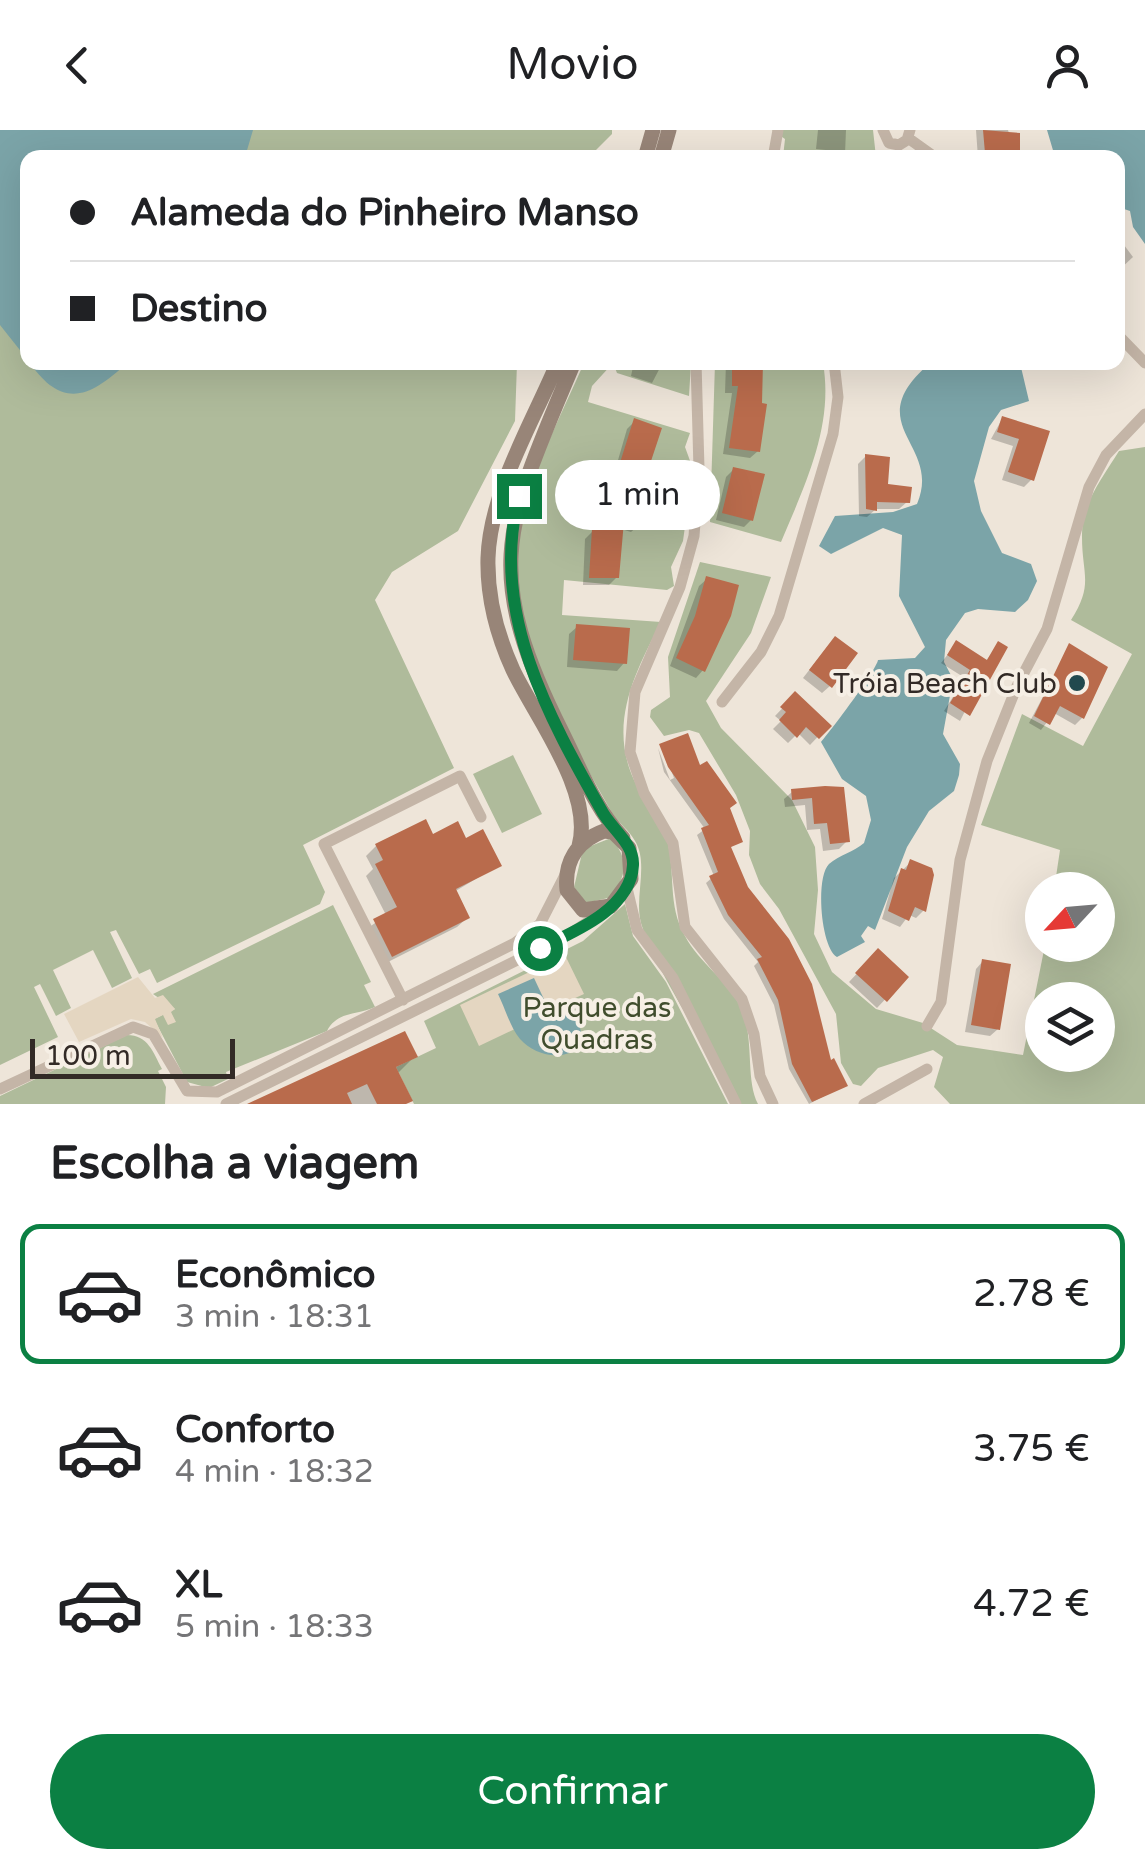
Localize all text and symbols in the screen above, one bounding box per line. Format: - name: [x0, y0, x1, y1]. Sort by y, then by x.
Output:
- icon: back: [50, 38, 105, 93]
- text: Movio: [506, 38, 639, 92]
- icon: person: [1040, 38, 1095, 93]
- text: Alameda do Pinheiro Manso: [130, 190, 639, 236]
- text: Destino: [130, 286, 268, 332]
- callout: 1 min: [554, 461, 719, 531]
- route end: [497, 474, 542, 519]
- text: 1 min: [595, 476, 680, 514]
- place label: Tróia Beach Club: [833, 667, 1057, 701]
- marker: Tróia Beach Club: [1066, 672, 1088, 694]
- north arrow: [1025, 872, 1115, 962]
- map controls: [1025, 872, 1115, 1072]
- route start: [518, 926, 563, 971]
- button: layers: [1025, 982, 1115, 1072]
- park label: Parque das Quadras: [523, 991, 671, 1057]
- scale bar: [30, 1034, 235, 1078]
- text: 100 m: [45, 1039, 131, 1073]
- text: Escolha a viagem: [50, 1137, 419, 1191]
- icon: car: [55, 1249, 145, 1339]
- text: Econômico: [175, 1252, 376, 1298]
- text: 2.78 €: [973, 1271, 1090, 1317]
- text: 3 min · 18:31: [175, 1298, 374, 1336]
- icon: car: [55, 1404, 145, 1494]
- text: Conforto: [175, 1407, 335, 1453]
- text: 3.75 €: [973, 1426, 1090, 1472]
- text: 4 min · 18:32: [175, 1453, 374, 1491]
- icon: car: [55, 1559, 145, 1649]
- text: XL: [175, 1562, 222, 1608]
- text: 4.72 €: [973, 1581, 1090, 1627]
- text: 5 min · 18:33: [175, 1608, 374, 1646]
- button: Confirmar: [50, 1734, 1095, 1849]

